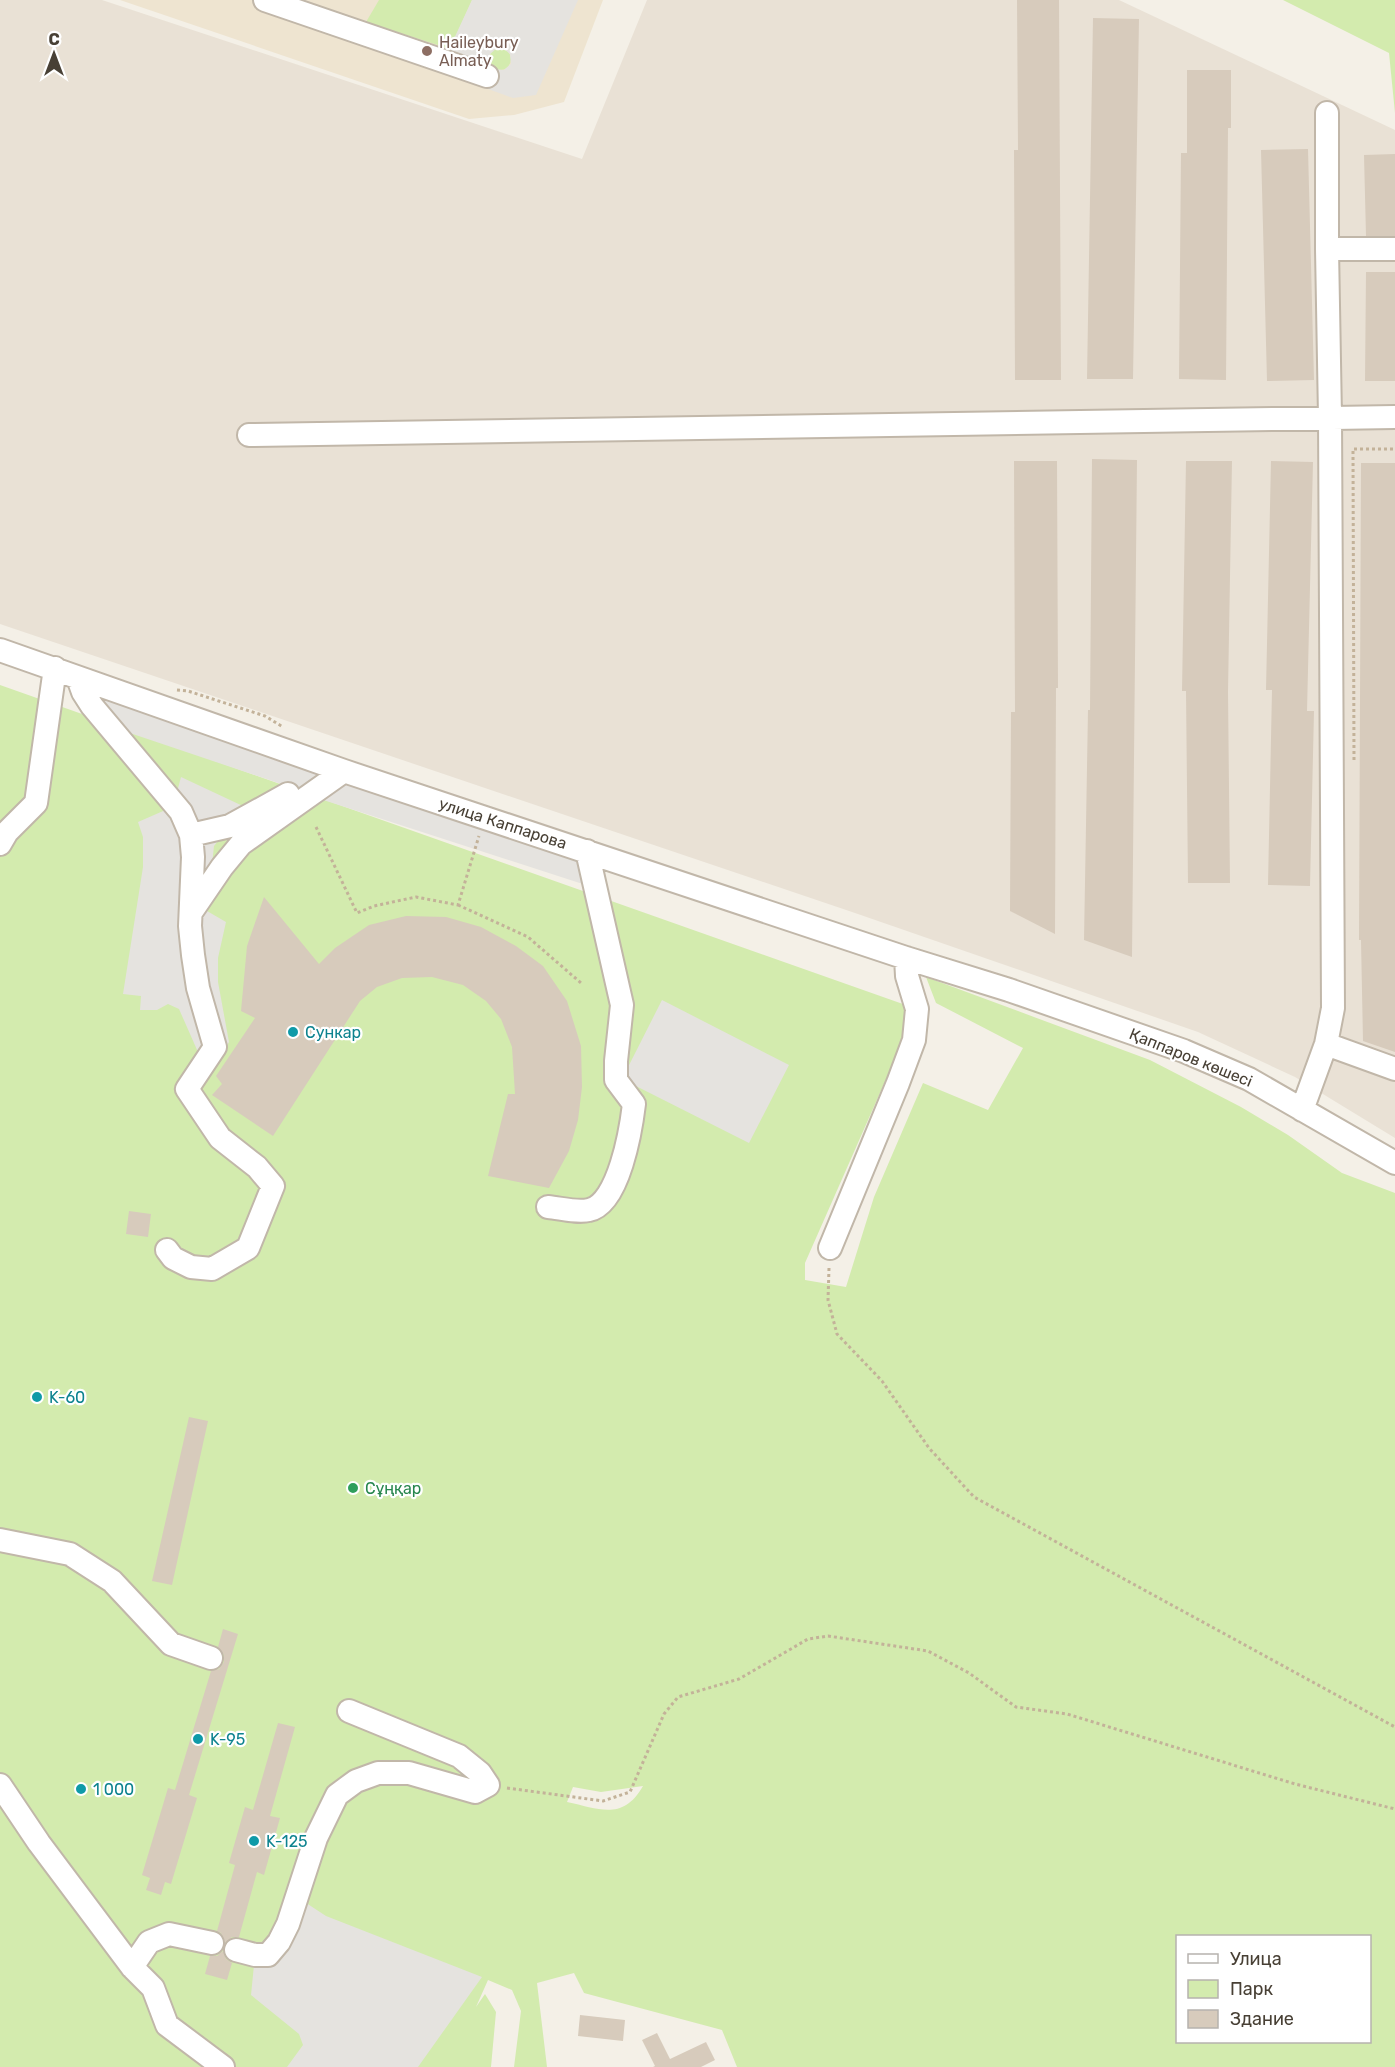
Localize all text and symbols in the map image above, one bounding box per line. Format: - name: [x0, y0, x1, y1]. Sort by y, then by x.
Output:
- north arrow: [24, 24, 84, 84]
- text: С: [48, 30, 60, 49]
- place label: Haileybury Almaty: [439, 33, 519, 70]
- marker: Haileybury Almaty: [420, 44, 434, 58]
- street label: улица Каппарова: [437, 794, 569, 853]
- place label: Сункар: [305, 1023, 361, 1042]
- street label: Қаппаров көшесі: [1127, 1024, 1255, 1091]
- marker: Сункар: [286, 1025, 300, 1039]
- place label: K-60: [49, 1388, 85, 1407]
- marker: K-60: [30, 1390, 44, 1404]
- place label: Сұңқар: [365, 1479, 421, 1498]
- marker: Сұңқар: [346, 1481, 360, 1495]
- place label: K-95: [210, 1730, 245, 1749]
- marker: K-95: [191, 1732, 205, 1746]
- place label: 1 000: [93, 1780, 134, 1799]
- marker: 1 000: [74, 1782, 88, 1796]
- place label: K-125: [266, 1832, 308, 1851]
- marker: K-125: [247, 1834, 261, 1848]
- legend: [1176, 1935, 1371, 2043]
- text: Улица: [1230, 1948, 1282, 1970]
- text: Парк: [1230, 1978, 1274, 2000]
- text: Здание: [1230, 2008, 1294, 2030]

